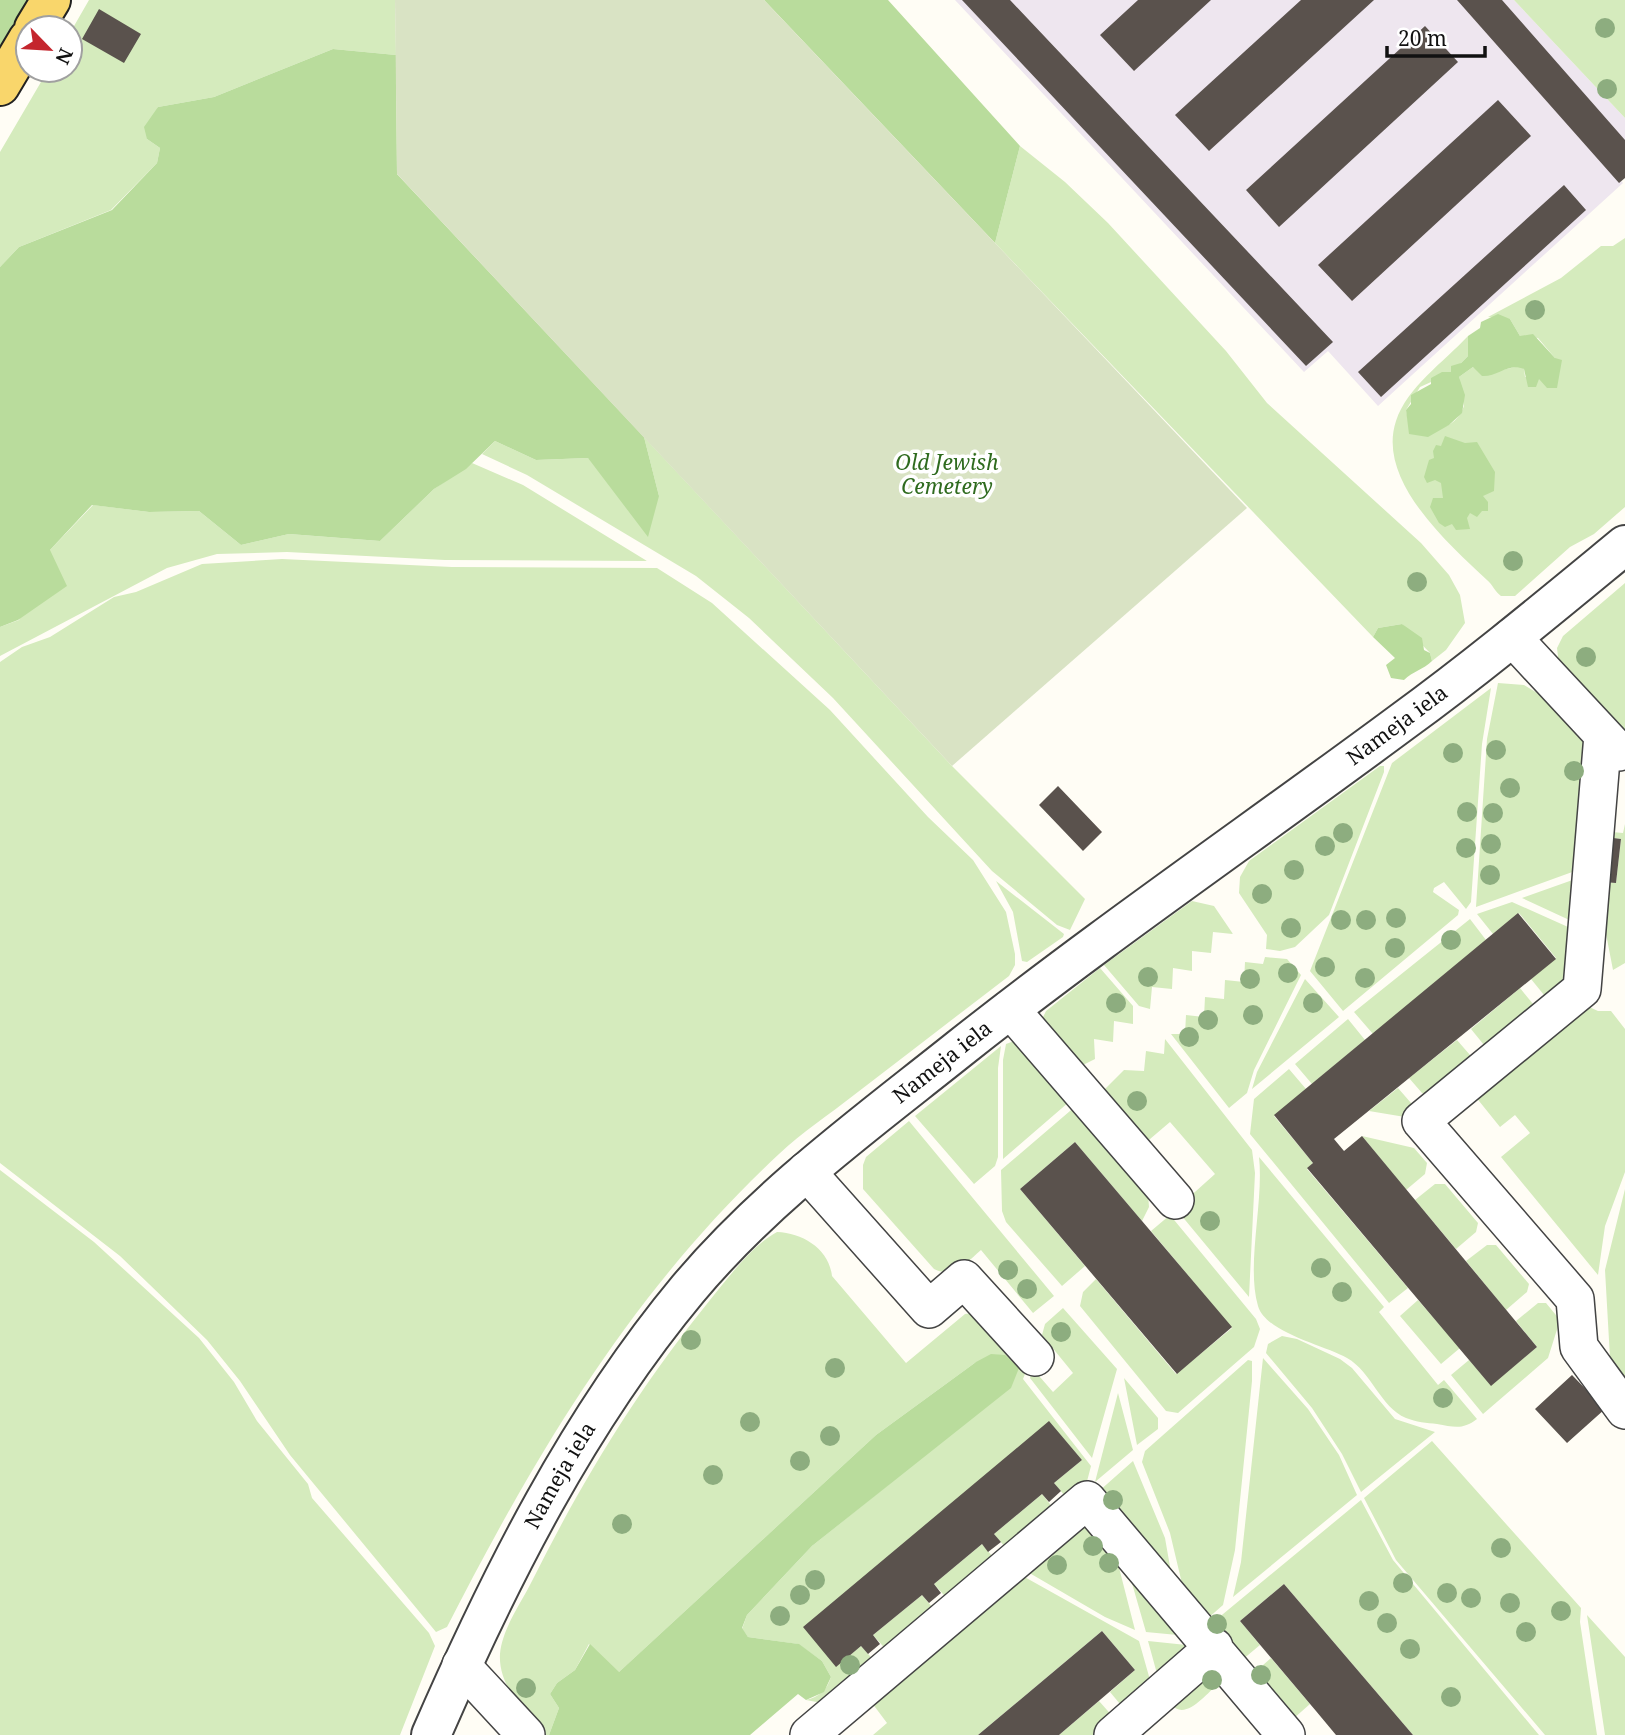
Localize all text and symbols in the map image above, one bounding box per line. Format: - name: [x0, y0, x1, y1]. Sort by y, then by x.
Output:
- north arrow: [14, 14, 84, 84]
- scale bar: [1387, 14, 1485, 58]
- text: 20 m: [1398, 24, 1447, 52]
- text: N: [49, 44, 79, 68]
- park label: Old Jewish Cemetery: [895, 448, 999, 500]
- street label: Nameja iela: [1341, 678, 1453, 771]
- street label: Nameja iela: [886, 1014, 997, 1109]
- street label: Nameja iela: [517, 1416, 601, 1533]

